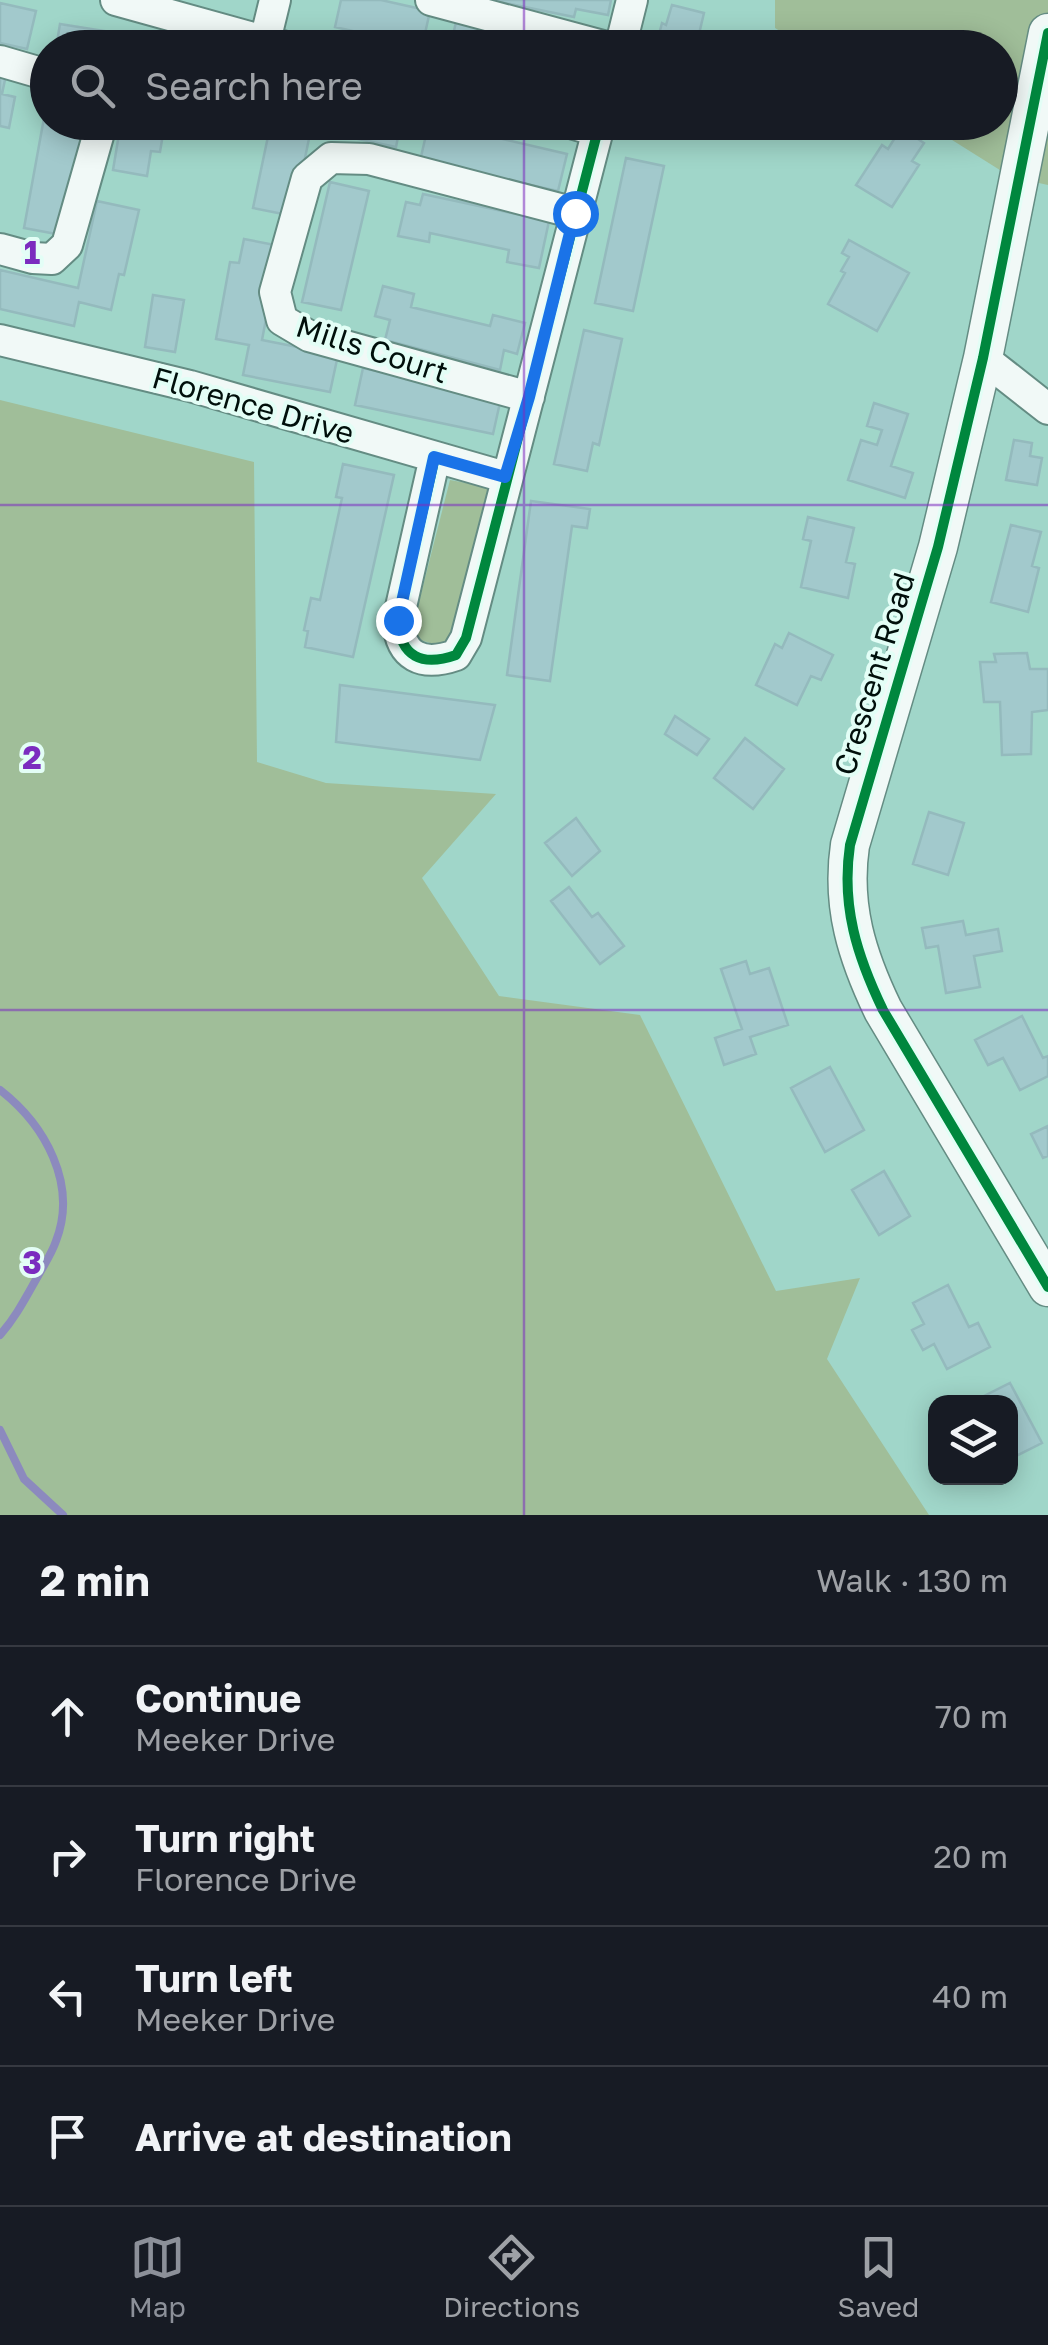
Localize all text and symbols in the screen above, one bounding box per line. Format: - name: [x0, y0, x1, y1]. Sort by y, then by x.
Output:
- search box: [30, 30, 1018, 140]
- icon: search: [65, 58, 120, 113]
- text: Search here: [145, 63, 363, 108]
- route start: [553, 191, 599, 237]
- text: 1: [24, 233, 40, 271]
- street label: Mills Court: [292, 308, 453, 390]
- street label: Florence Drive: [148, 359, 358, 451]
- street label: Crescent Road: [826, 568, 922, 779]
- route end: [376, 598, 422, 644]
- text: 2: [22, 738, 42, 776]
- text: 3: [22, 1243, 42, 1281]
- map controls: [928, 1395, 1018, 1485]
- button: layers: [928, 1395, 1018, 1485]
- text: 2 min: [40, 1555, 150, 1605]
- text: Walk · 130 m: [816, 1561, 1008, 1599]
- text: Continue: [135, 1675, 301, 1720]
- icon: ahead: [40, 1689, 95, 1744]
- text: 70 m: [935, 1697, 1008, 1735]
- text: Meeker Drive: [135, 1720, 335, 1758]
- text: Turn right: [135, 1815, 315, 1860]
- icon: right: [40, 1829, 95, 1884]
- text: 20 m: [933, 1837, 1008, 1875]
- text: Florence Drive: [135, 1860, 357, 1898]
- text: Turn left: [135, 1955, 293, 2000]
- icon: left: [40, 1969, 95, 2024]
- text: 40 m: [932, 1977, 1008, 2015]
- text: Meeker Drive: [135, 2000, 335, 2038]
- icon: arrive: [40, 2109, 95, 2164]
- text: Arrive at destination: [135, 2114, 512, 2159]
- tab: Map: [129, 2230, 186, 2323]
- tab: Directions: [443, 2230, 580, 2323]
- tab: Saved: [837, 2230, 919, 2323]

